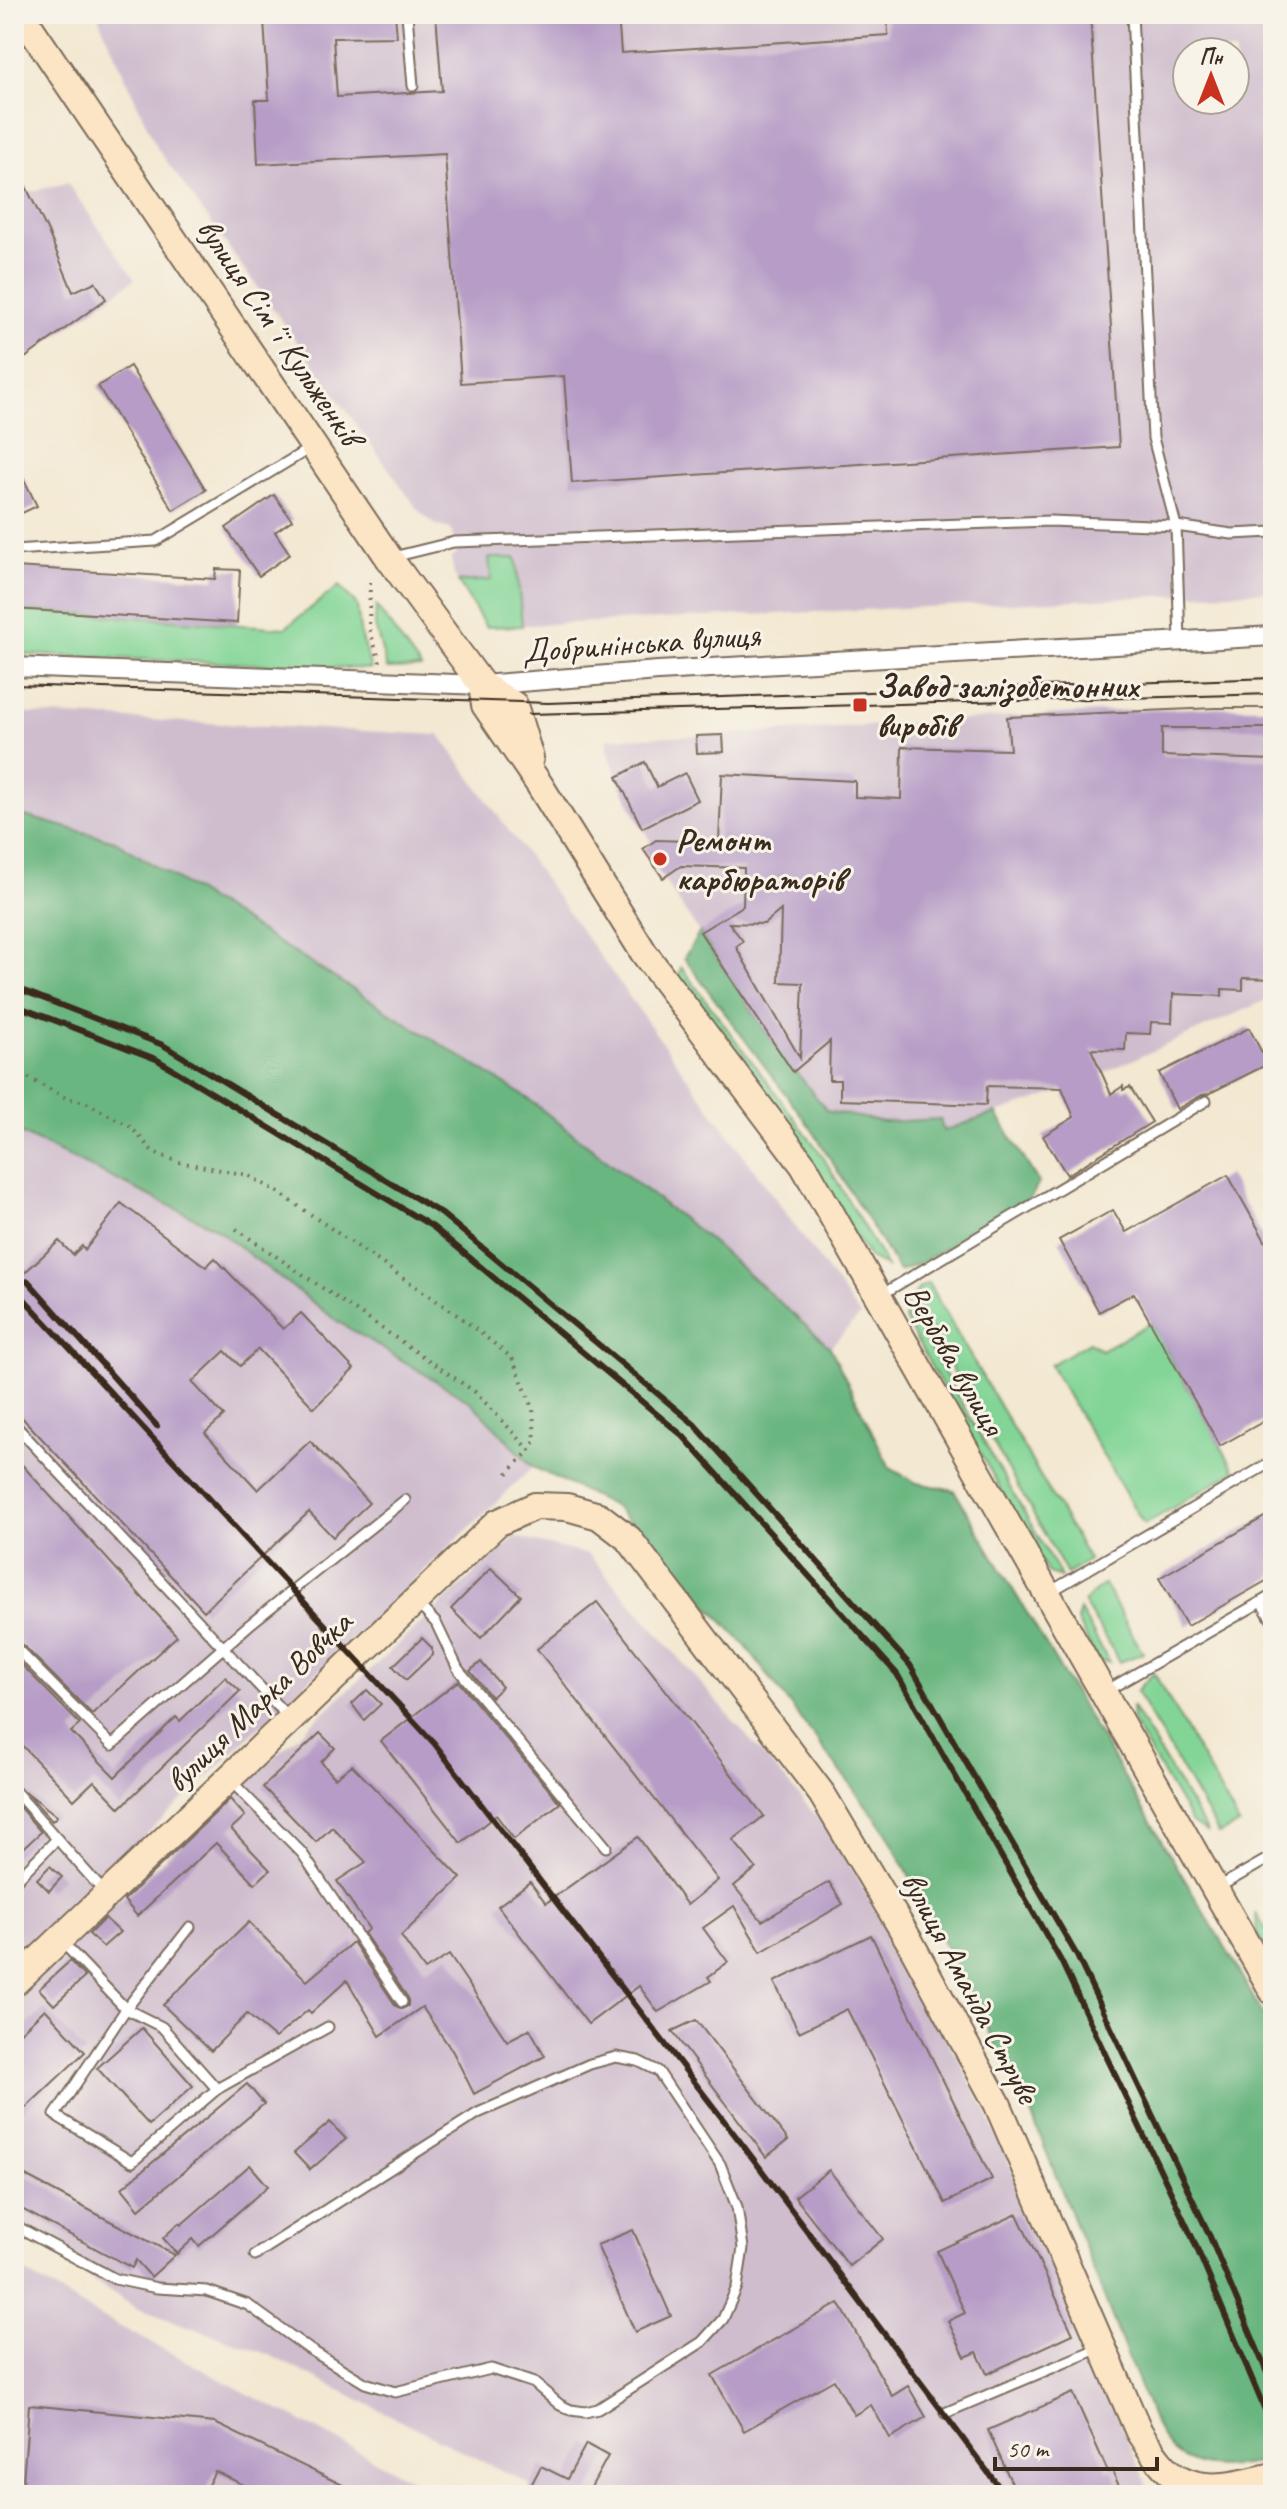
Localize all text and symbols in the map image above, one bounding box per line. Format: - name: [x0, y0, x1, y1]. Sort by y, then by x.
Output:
- north arrow: [1171, 36, 1251, 116]
- text: Пн: [1199, 43, 1224, 71]
- street label: вулиця Сімʼї Кульженків: [188, 209, 376, 460]
- street label: Добринінська вулиця: [521, 613, 763, 672]
- place label: Завод залізобетонних виробів: [876, 664, 1141, 746]
- marker: Завод залізобетонних виробів: [851, 696, 869, 714]
- place label: Ремонт карбюраторів: [676, 818, 852, 900]
- marker: Ремонт карбюраторів: [651, 850, 669, 868]
- street label: Вербова вулиця: [894, 1276, 1016, 1444]
- street label: вулиця Марка Вовчка: [156, 1600, 362, 1801]
- street label: вулиця Аманда Струве: [891, 1864, 1051, 2113]
- scale bar: [995, 2421, 1157, 2471]
- text: 50 m: [1007, 2434, 1050, 2464]

